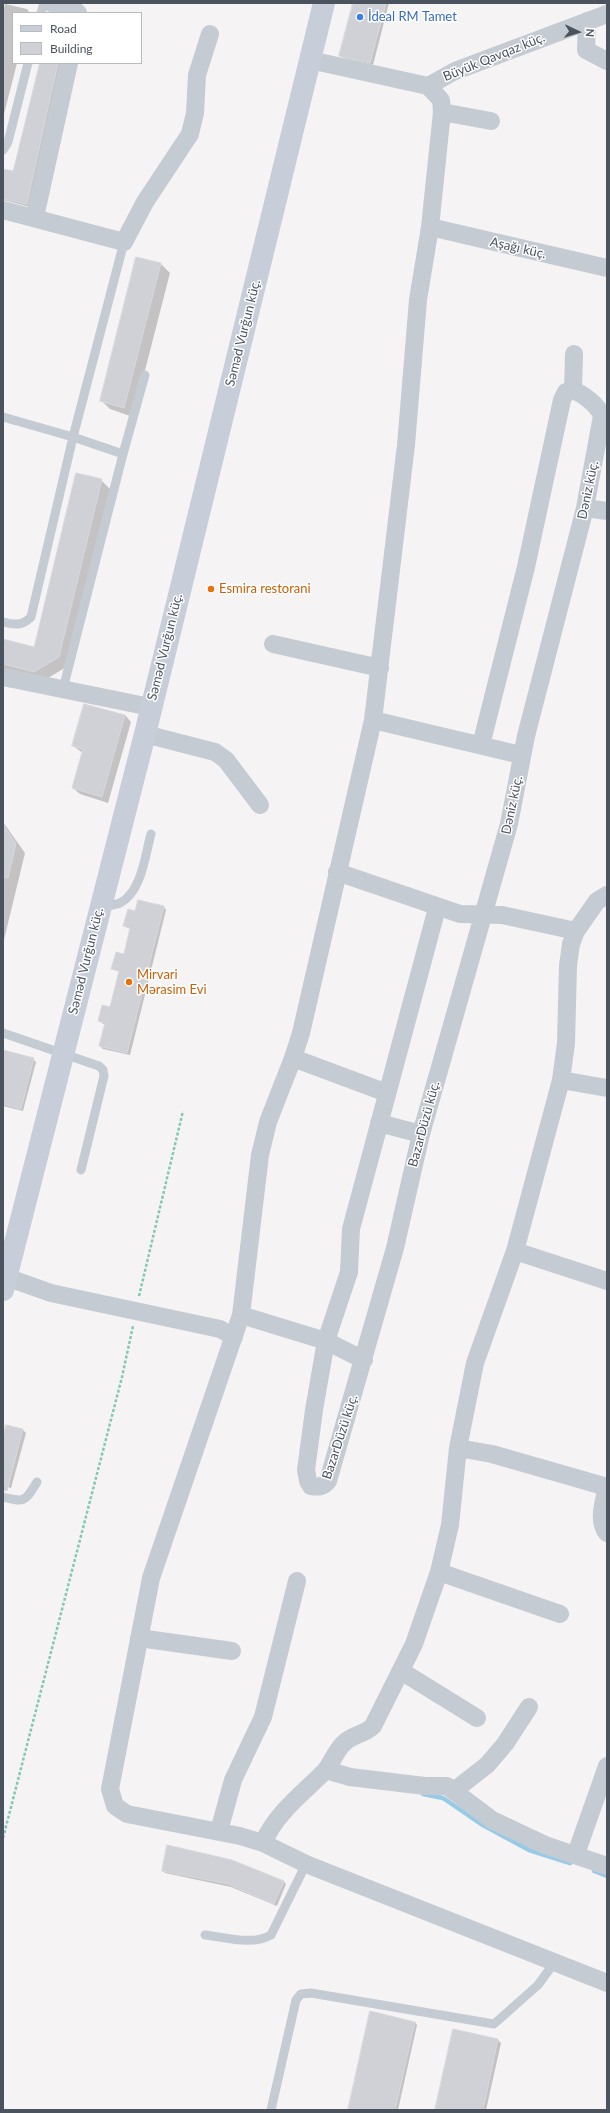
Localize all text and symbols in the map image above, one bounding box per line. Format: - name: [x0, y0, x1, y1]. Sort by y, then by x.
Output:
- place label: İdeal RM Tamet: [368, 9, 457, 25]
- legend: [12, 12, 142, 64]
- marker: İdeal RM Tamet: [355, 12, 365, 22]
- north arrow: [558, 12, 598, 52]
- text: Road: [50, 21, 77, 36]
- text: N: [584, 28, 597, 38]
- street label: Büyük Qavqaz küç.: [441, 29, 547, 85]
- text: Building: [50, 41, 93, 56]
- street label: Aşağı küç.: [488, 234, 548, 262]
- street label: Səməd Vurğun küç.: [222, 278, 264, 388]
- street label: Dəniz küç.: [574, 459, 602, 521]
- place label: Esmira restorani: [219, 581, 311, 597]
- marker: Esmira restorani: [206, 584, 216, 594]
- street label: Səməd Vurğun küç.: [144, 592, 186, 702]
- street label: Dəniz küç.: [498, 774, 526, 836]
- street label: Səməd Vurğun küç.: [65, 906, 107, 1016]
- place label: Mirvari Mərasim Evi: [137, 967, 207, 998]
- marker: Mirvari Mərasim Evi: [124, 977, 134, 987]
- street label: BazarDüzü küç.: [405, 1079, 443, 1169]
- street label: BazarDüzü küç.: [319, 1393, 361, 1481]

